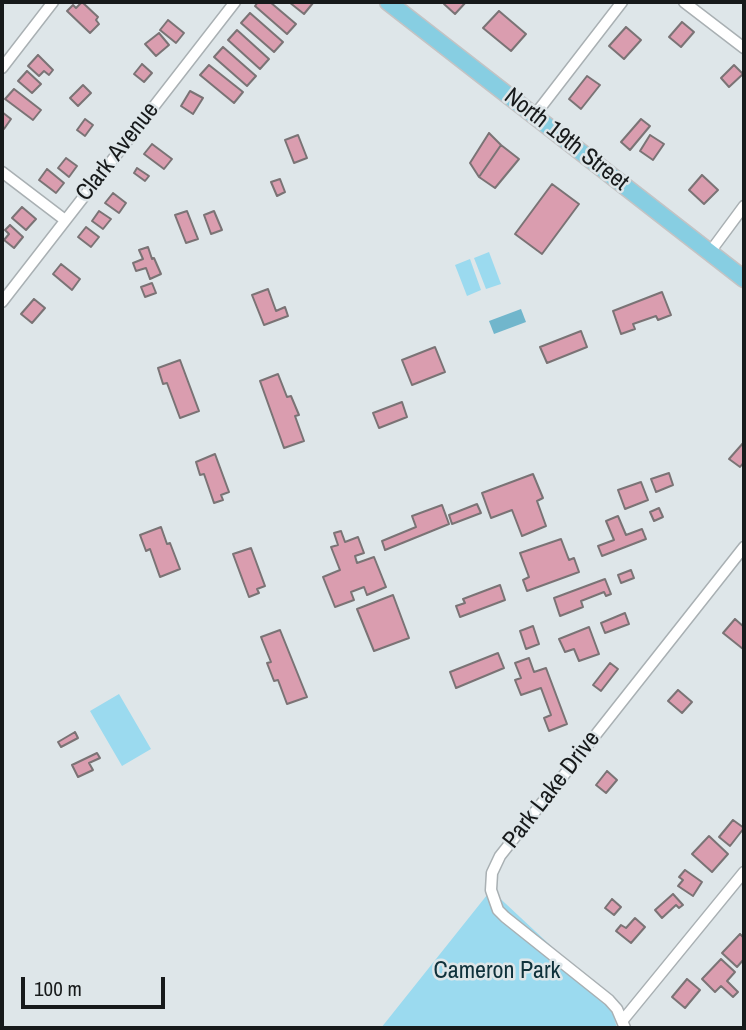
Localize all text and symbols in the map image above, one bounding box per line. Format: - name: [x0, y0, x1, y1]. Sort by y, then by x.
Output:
- street label: North 19th Street: [498, 83, 634, 197]
- street label: Clark Avenue: [70, 97, 166, 207]
- street label: Park Lake Drive: [497, 726, 607, 854]
- park label: Cameron Park: [434, 958, 560, 986]
- scale bar: [24, 964, 168, 1008]
- text: 100 m: [34, 974, 82, 1003]

